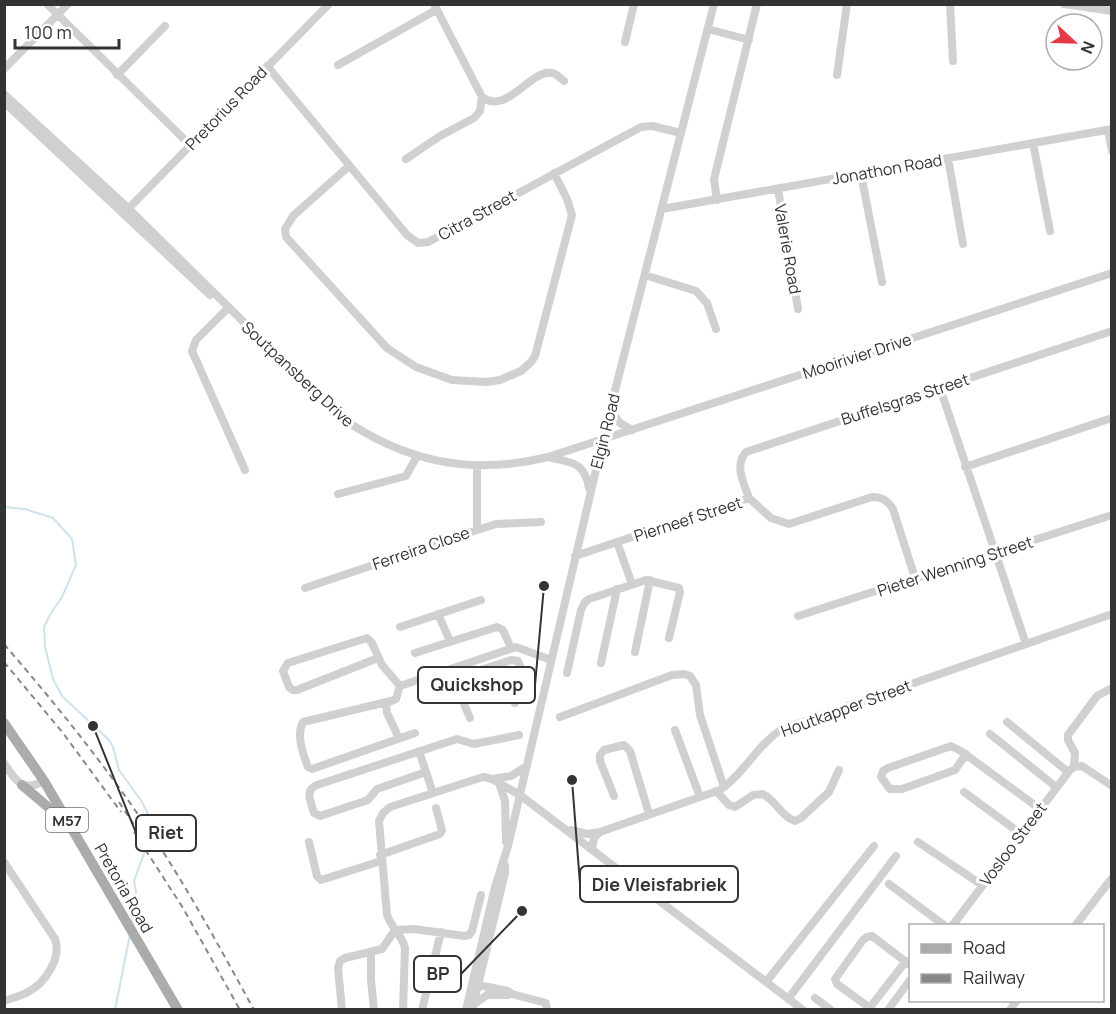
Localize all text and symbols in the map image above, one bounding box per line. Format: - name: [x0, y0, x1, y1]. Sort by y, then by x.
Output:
- scale bar: [15, 12, 118, 50]
- north arrow: [1044, 12, 1104, 72]
- text: 100 m: [24, 20, 72, 44]
- text: N: [1076, 38, 1100, 57]
- street label: Pretorius Road: [180, 61, 272, 155]
- street label: Jonathon Road: [830, 149, 944, 189]
- street label: Citra Street: [434, 185, 520, 245]
- street label: Valerie Road: [769, 202, 807, 296]
- street label: Soutpansberg Drive: [237, 316, 359, 432]
- street label: Mooirivier Drive: [800, 328, 914, 384]
- street label: Buffelsgras Street: [838, 368, 972, 430]
- street label: Elgin Road: [585, 391, 625, 471]
- street label: Pierneef Street: [631, 491, 745, 547]
- street label: Ferreira Close: [369, 521, 473, 575]
- street label: Pieter Wenning Street: [874, 530, 1036, 602]
- callout: Quickshop: [418, 667, 535, 703]
- text: Quickshop: [431, 672, 523, 696]
- street label: Houtkapper Street: [778, 674, 914, 742]
- street label: Vosloo Street: [974, 798, 1052, 890]
- road number: M57: [46, 808, 88, 832]
- callout: Riet: [136, 815, 196, 851]
- text: Riet: [148, 820, 184, 844]
- street label: Pretoria Road: [90, 839, 158, 937]
- callout: Die Vleisfabriek: [580, 866, 738, 902]
- text: Die Vleisfabriek: [592, 872, 728, 896]
- legend: [909, 924, 1104, 1002]
- text: Road: [963, 935, 1006, 959]
- callout: BP: [414, 956, 461, 992]
- text: BP: [427, 961, 449, 985]
- text: Railway: [963, 965, 1025, 989]

